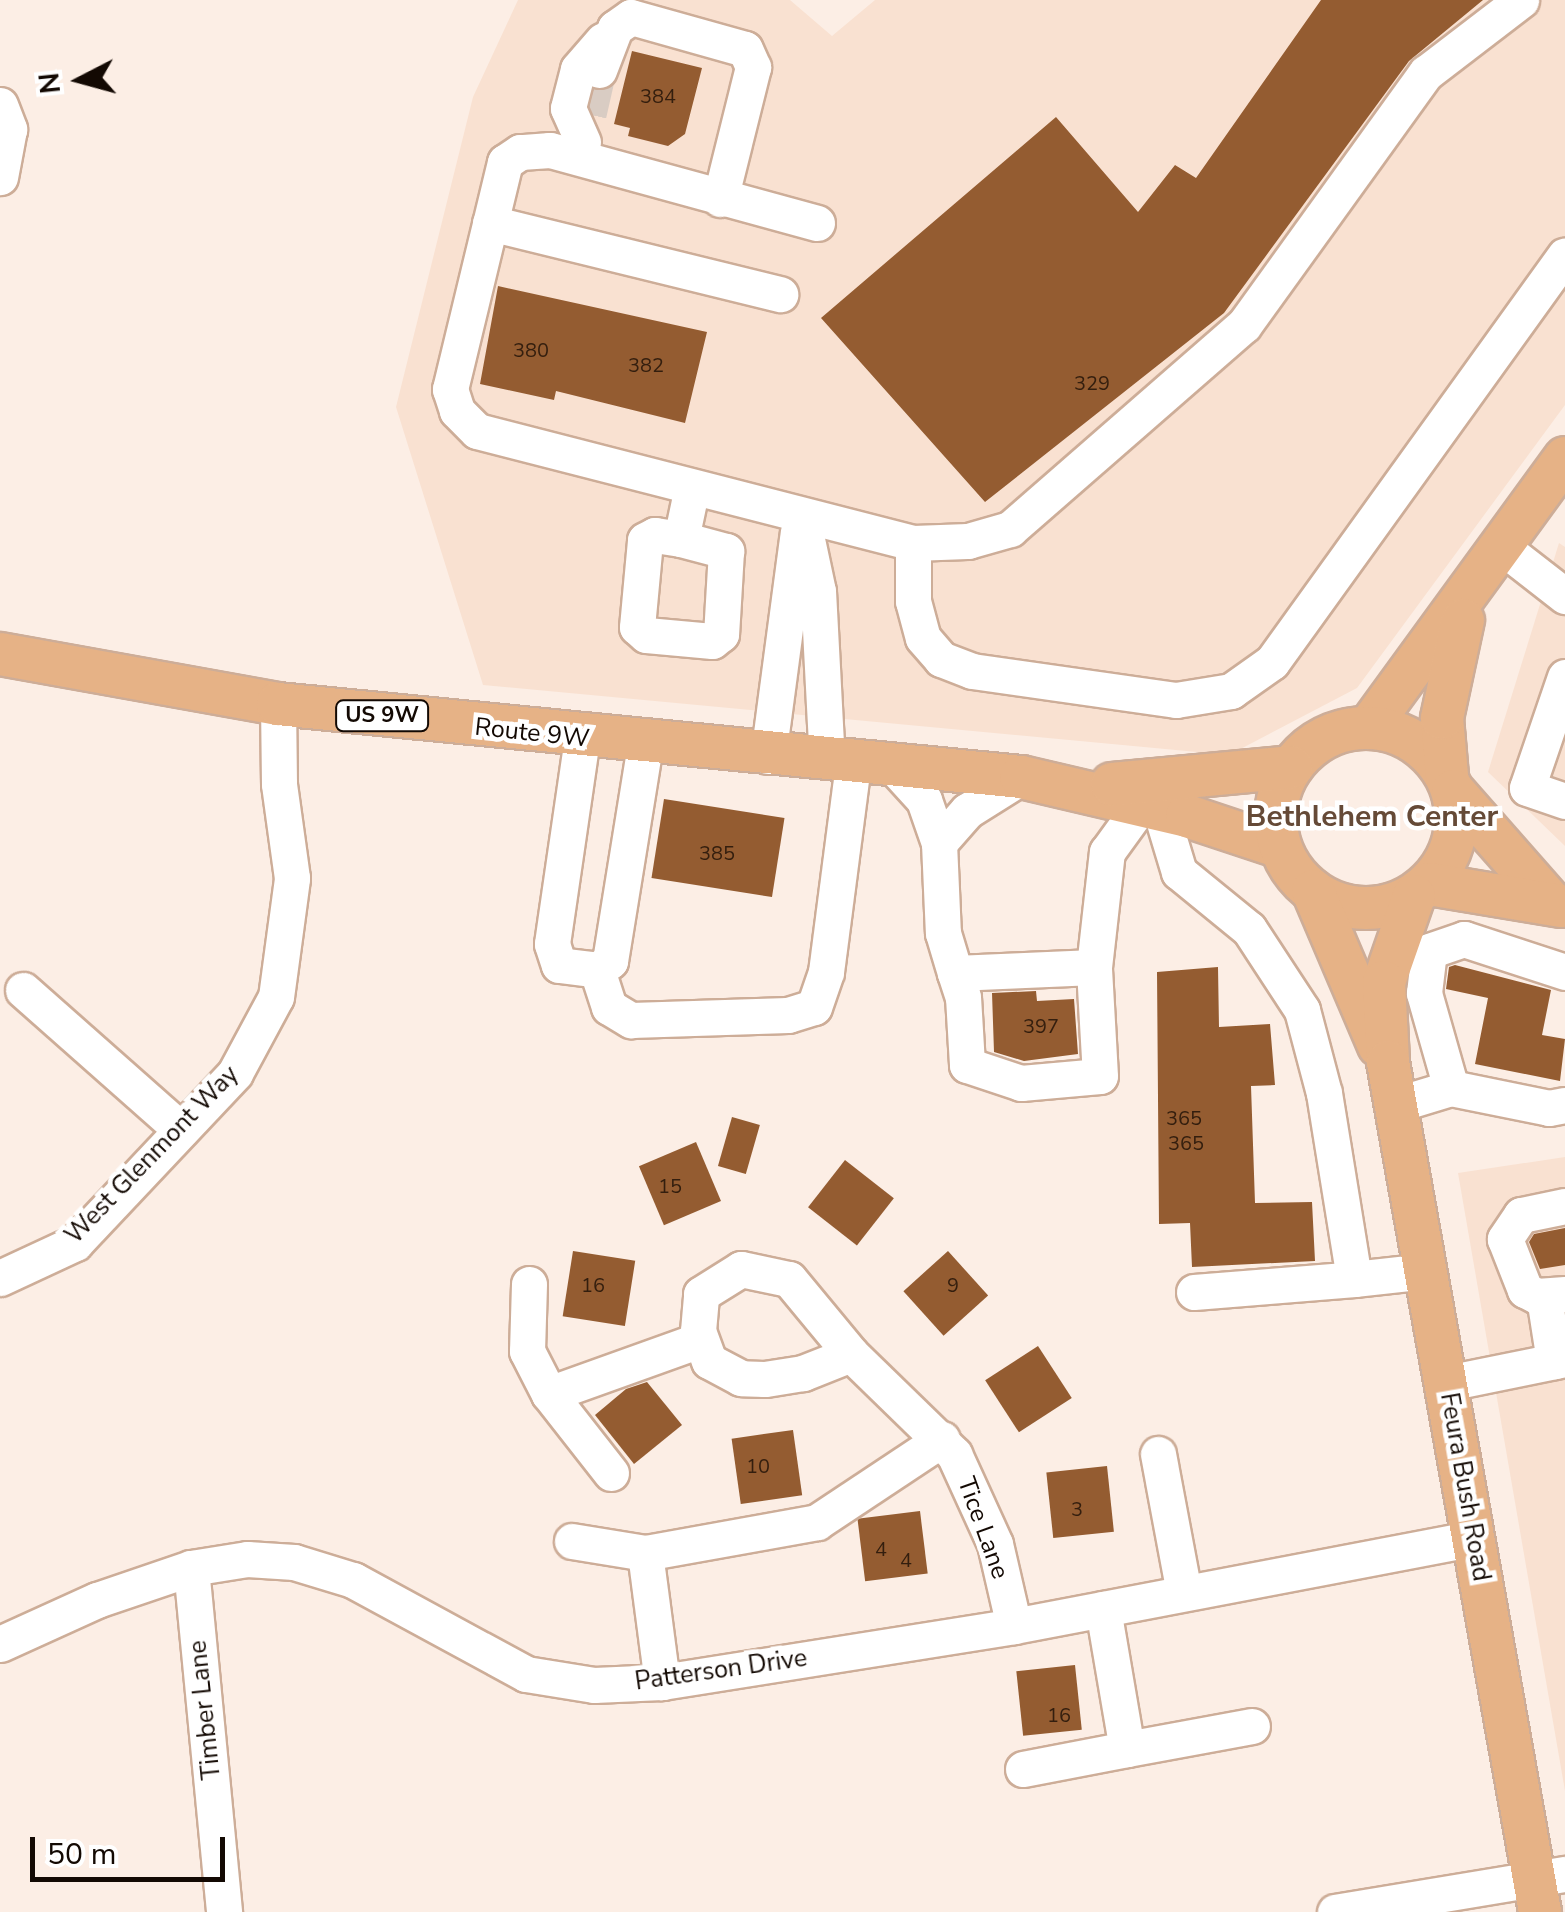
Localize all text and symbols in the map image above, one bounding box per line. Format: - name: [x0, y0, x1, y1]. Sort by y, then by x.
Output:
- north arrow: [30, 30, 130, 130]
- text: N: [30, 71, 70, 96]
- house number: 384: [640, 84, 676, 108]
- house number: 380: [513, 338, 549, 362]
- house number: 382: [628, 353, 664, 377]
- house number: 329: [1074, 371, 1110, 395]
- road number: US 9W: [334, 699, 430, 733]
- street label: Route 9W: [473, 712, 591, 754]
- district label: Bethlehem Center: [1246, 799, 1498, 835]
- house number: 385: [699, 841, 735, 865]
- house number: 397: [1023, 1014, 1059, 1038]
- street label: West Glenmont Way: [59, 1060, 245, 1250]
- house number: 365: [1166, 1106, 1202, 1130]
- house number: 365: [1168, 1131, 1204, 1155]
- house number: 15: [658, 1174, 682, 1198]
- house number: 16: [581, 1273, 605, 1297]
- house number: 9: [947, 1273, 959, 1297]
- street label: Feura Bush Road: [1434, 1390, 1496, 1584]
- house number: 10: [746, 1454, 770, 1478]
- street label: Tice Lane: [951, 1473, 1015, 1583]
- house number: 3: [1071, 1497, 1083, 1521]
- house number: 4: [875, 1537, 887, 1561]
- house number: 4: [900, 1548, 912, 1572]
- street label: Timber Lane: [183, 1639, 227, 1781]
- street label: Patterson Drive: [633, 1643, 809, 1697]
- house number: 16: [1047, 1703, 1071, 1727]
- scale bar: [35, 1817, 230, 1879]
- text: 50 m: [47, 1834, 116, 1875]

